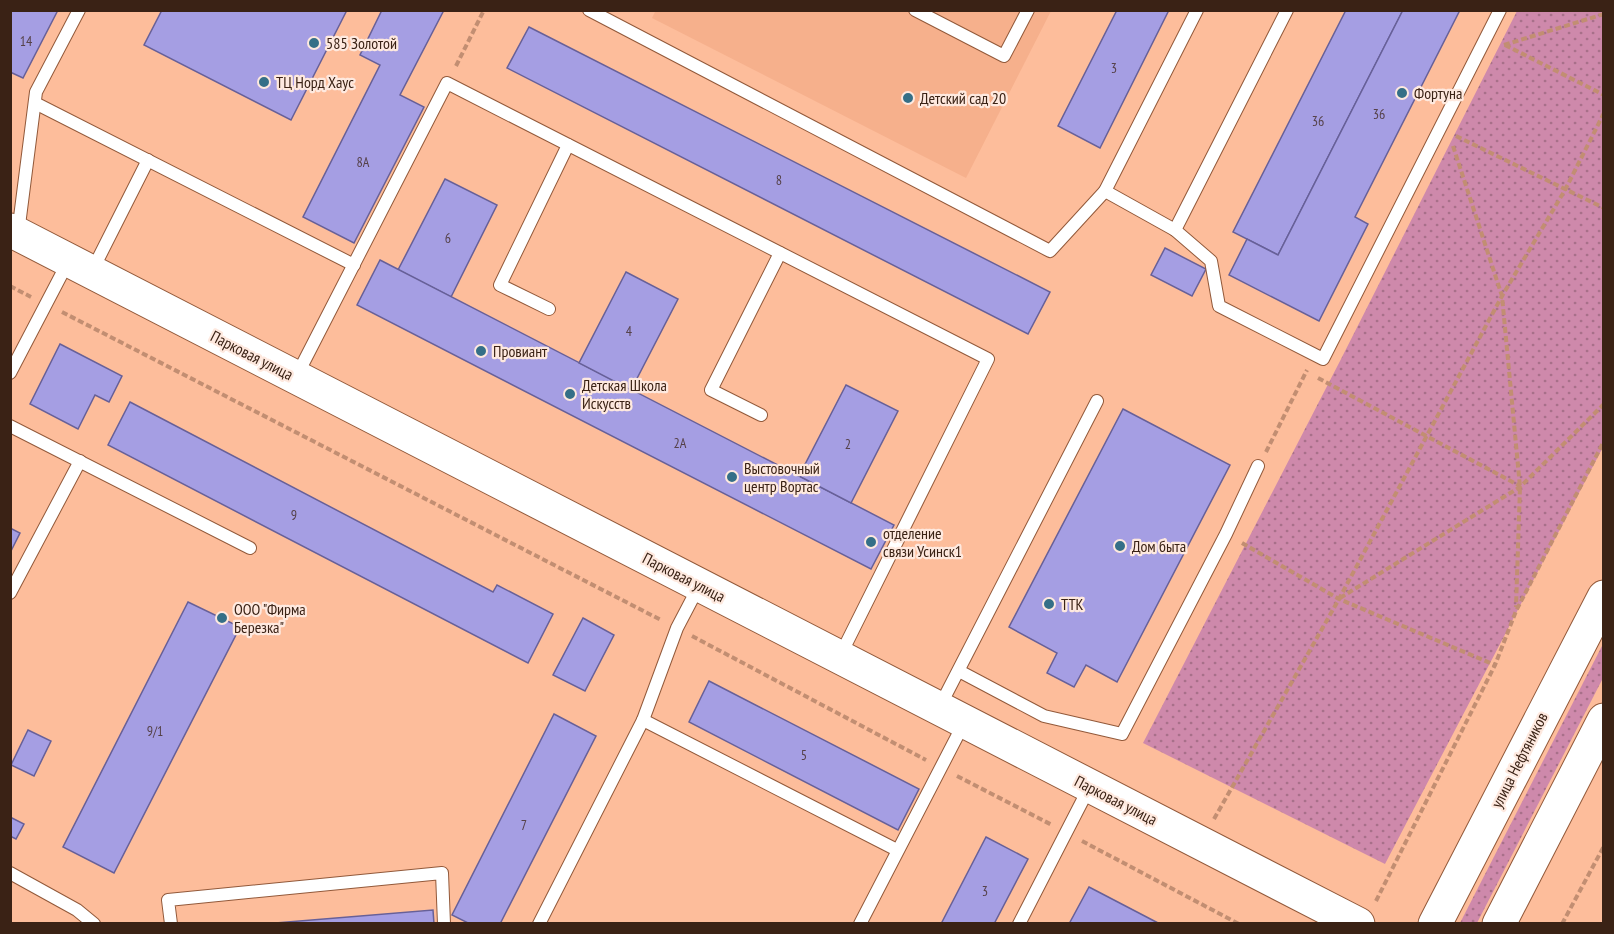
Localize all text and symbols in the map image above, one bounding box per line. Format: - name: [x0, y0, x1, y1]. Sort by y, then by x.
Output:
- house number: 14: [20, 32, 33, 50]
- place label: 585 Золотой: [326, 33, 397, 53]
- marker: 585 Золотой: [307, 36, 321, 50]
- house number: 3: [1111, 59, 1117, 77]
- place label: ТЦ Норд Хаус: [276, 72, 354, 92]
- marker: ТЦ Норд Хаус: [257, 75, 271, 89]
- place label: Фортуна: [1414, 83, 1462, 103]
- marker: Фортуна: [1395, 86, 1409, 100]
- place label: Детский сад 20: [920, 88, 1006, 108]
- marker: Детский сад 20: [901, 91, 915, 105]
- house number: 36: [1373, 105, 1385, 123]
- house number: 36: [1312, 112, 1324, 130]
- house number: 8А: [357, 153, 370, 171]
- house number: 8: [776, 171, 782, 189]
- house number: 6: [445, 229, 451, 247]
- house number: 4: [626, 322, 633, 340]
- street label: Парковая улица: [207, 326, 297, 384]
- place label: Провиант: [493, 341, 548, 361]
- marker: Провиант: [474, 344, 488, 358]
- place label: Детская Школа Искусств: [582, 375, 667, 413]
- marker: Детская Школа Искусств: [563, 387, 577, 401]
- house number: 2А: [674, 434, 687, 452]
- house number: 2: [845, 435, 851, 453]
- place label: Выстовочный центр Вортас: [744, 458, 820, 496]
- marker: Выстовочный центр Вортас: [725, 470, 739, 484]
- house number: 9: [291, 506, 297, 524]
- place label: отделение связи Усинск1: [883, 523, 962, 561]
- marker: отделение связи Усинск1: [864, 535, 878, 549]
- place label: Дом быта: [1132, 536, 1186, 556]
- marker: Дом быта: [1113, 539, 1127, 553]
- street label: Парковая улица: [639, 548, 729, 606]
- place label: ТТК: [1061, 594, 1084, 614]
- marker: ТТК: [1042, 597, 1056, 611]
- place label: ООО "Фирма Березка": [234, 599, 306, 637]
- marker: ООО "Фирма Березка": [215, 611, 229, 625]
- street label: улица Нефтяников: [1486, 709, 1552, 811]
- house number: 9/1: [147, 722, 163, 740]
- house number: 5: [801, 746, 807, 764]
- street label: Парковая улица: [1071, 771, 1161, 829]
- house number: 7: [521, 816, 527, 834]
- house number: 3: [982, 882, 988, 900]

